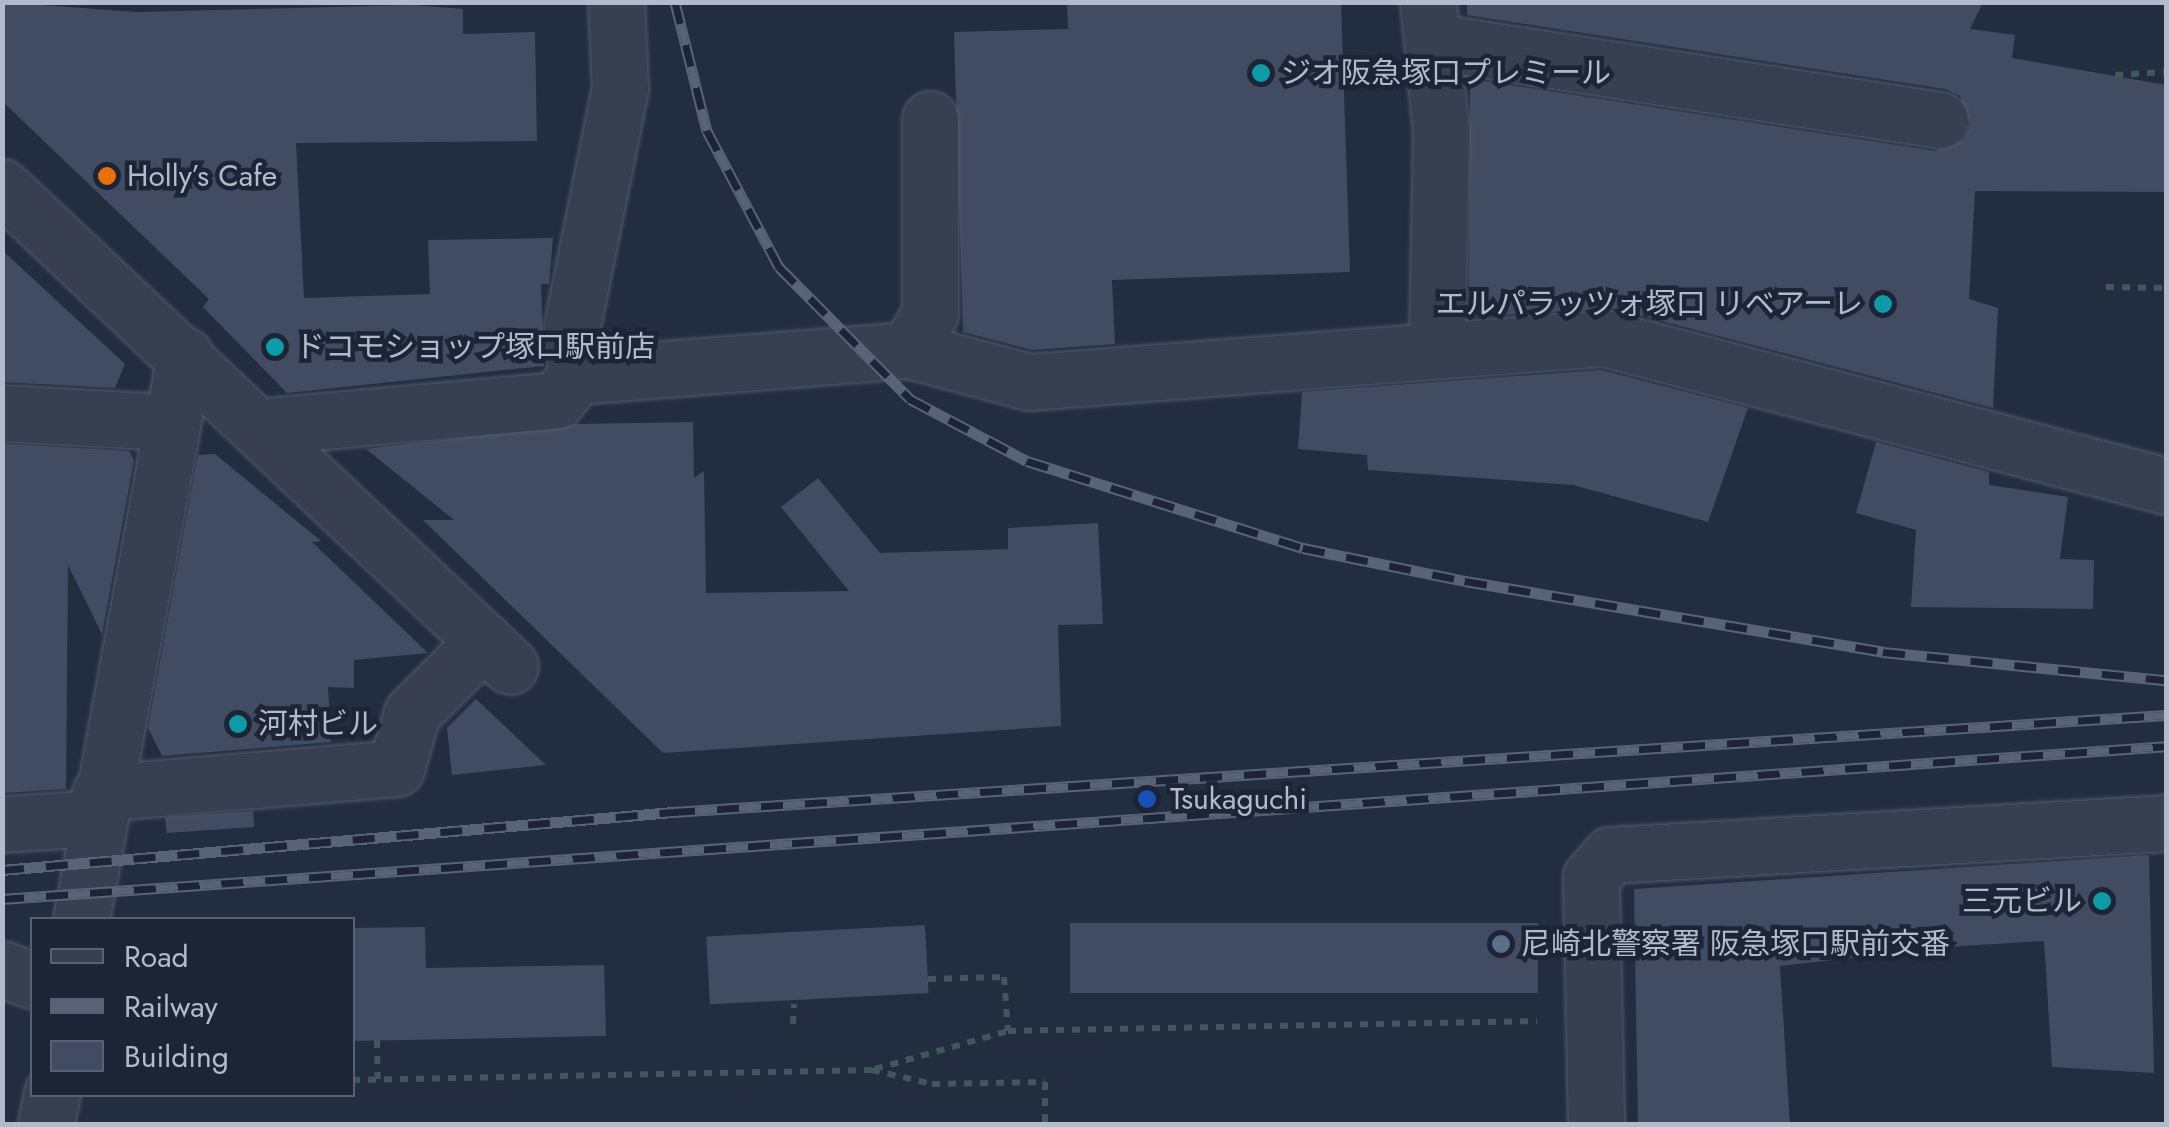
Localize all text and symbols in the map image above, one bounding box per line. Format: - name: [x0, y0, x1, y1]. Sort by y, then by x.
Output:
- place label: ジオ阪急塚口プレミール: [1281, 55, 1611, 91]
- marker: ジオ阪急塚口プレミール: [1250, 62, 1272, 84]
- place label: Holly’s Cafe: [127, 158, 277, 194]
- marker: Holly’s Cafe: [96, 165, 118, 187]
- place label: エルパラッツォ塚口 リベアーレ: [1436, 286, 1863, 322]
- marker: エルパラッツォ塚口 リベアーレ: [1872, 293, 1894, 315]
- place label: ドコモショップ塚口駅前店: [295, 329, 655, 365]
- marker: ドコモショップ塚口駅前店: [264, 336, 286, 358]
- place label: 河村ビル: [258, 706, 378, 742]
- marker: 河村ビル: [227, 713, 249, 735]
- place label: Tsukaguchi: [1170, 781, 1307, 817]
- marker: Tsukaguchi: [1134, 786, 1160, 812]
- place label: 三元ビル: [1962, 883, 2082, 919]
- marker: 三元ビル: [2091, 890, 2113, 912]
- legend: [30, 917, 355, 1097]
- place label: 尼崎北警察署 阪急塚口駅前交番: [1521, 926, 1950, 962]
- marker: 尼崎北警察署 阪急塚口駅前交番: [1490, 933, 1512, 955]
- text: Road: [124, 935, 189, 978]
- text: Railway: [124, 985, 218, 1028]
- text: Building: [124, 1035, 229, 1078]

